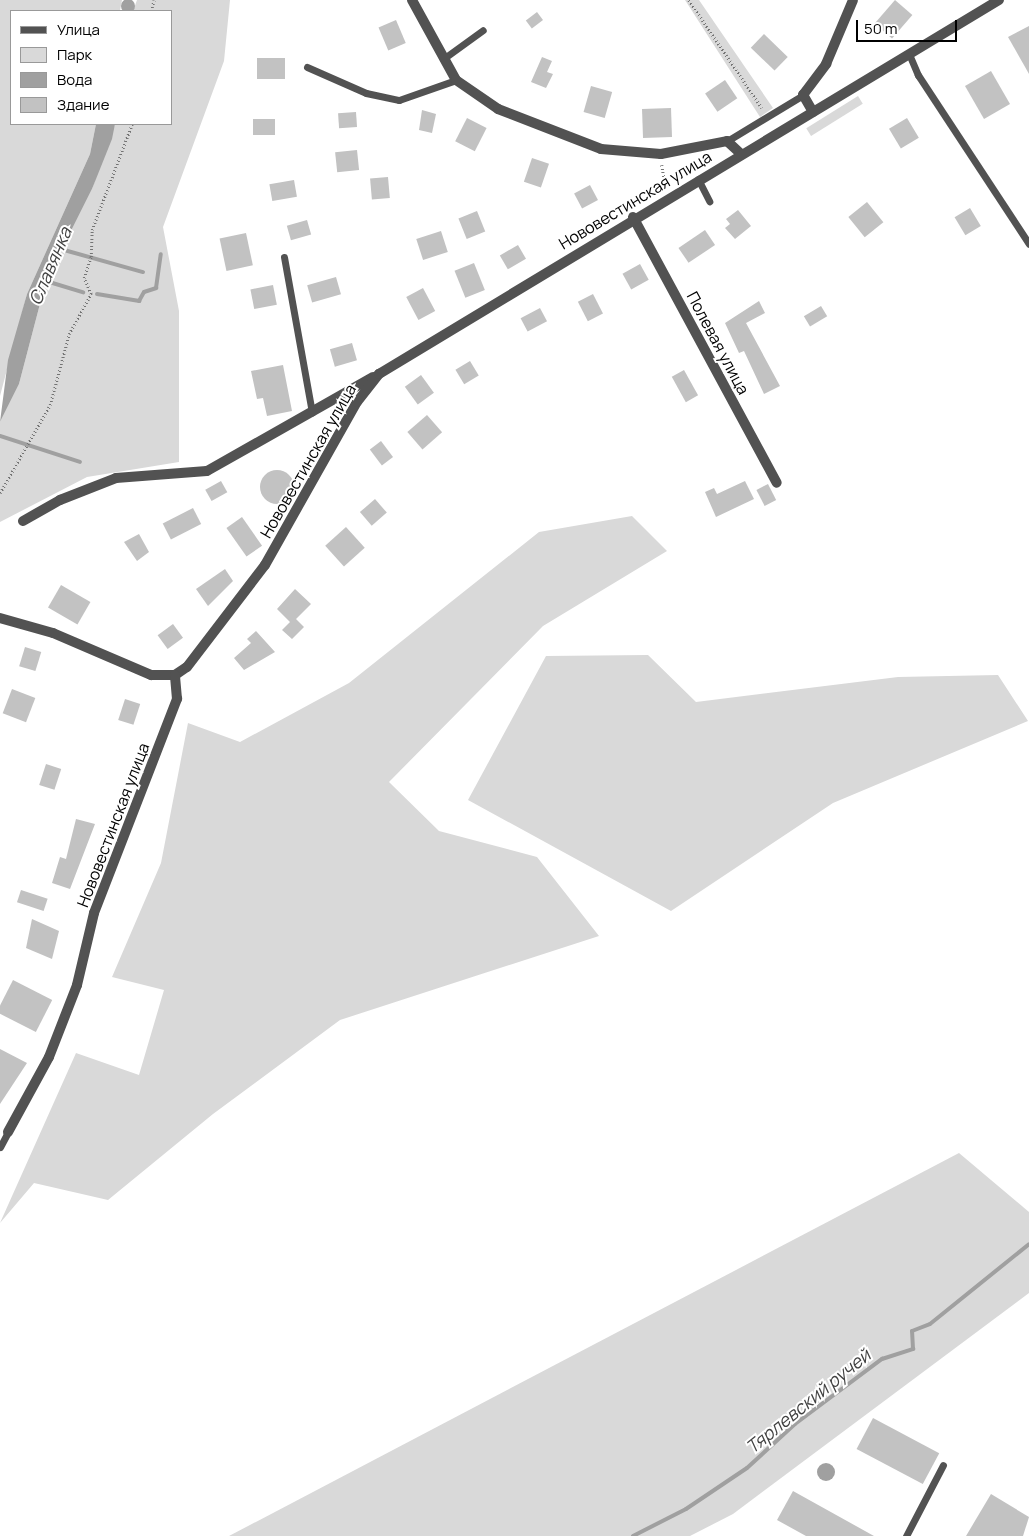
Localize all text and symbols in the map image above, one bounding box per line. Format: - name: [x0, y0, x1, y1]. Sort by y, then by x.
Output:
- legend: [10, 10, 172, 125]
- scale bar: [859, 10, 960, 42]
- text: 50 m: [864, 18, 898, 39]
- text: Улица: [57, 19, 100, 40]
- text: Парк: [57, 44, 92, 65]
- text: Вода: [57, 69, 92, 90]
- text: Здание: [57, 94, 109, 115]
- street label: Нововестинская улица: [555, 147, 715, 253]
- water label: Славянка: [24, 224, 76, 308]
- street label: Полевая улица: [683, 288, 753, 398]
- street label: Нововестинская улица: [256, 381, 360, 541]
- street label: Нововестинская улица: [73, 740, 153, 910]
- water label: Тярлевский ручей: [741, 1344, 875, 1458]

